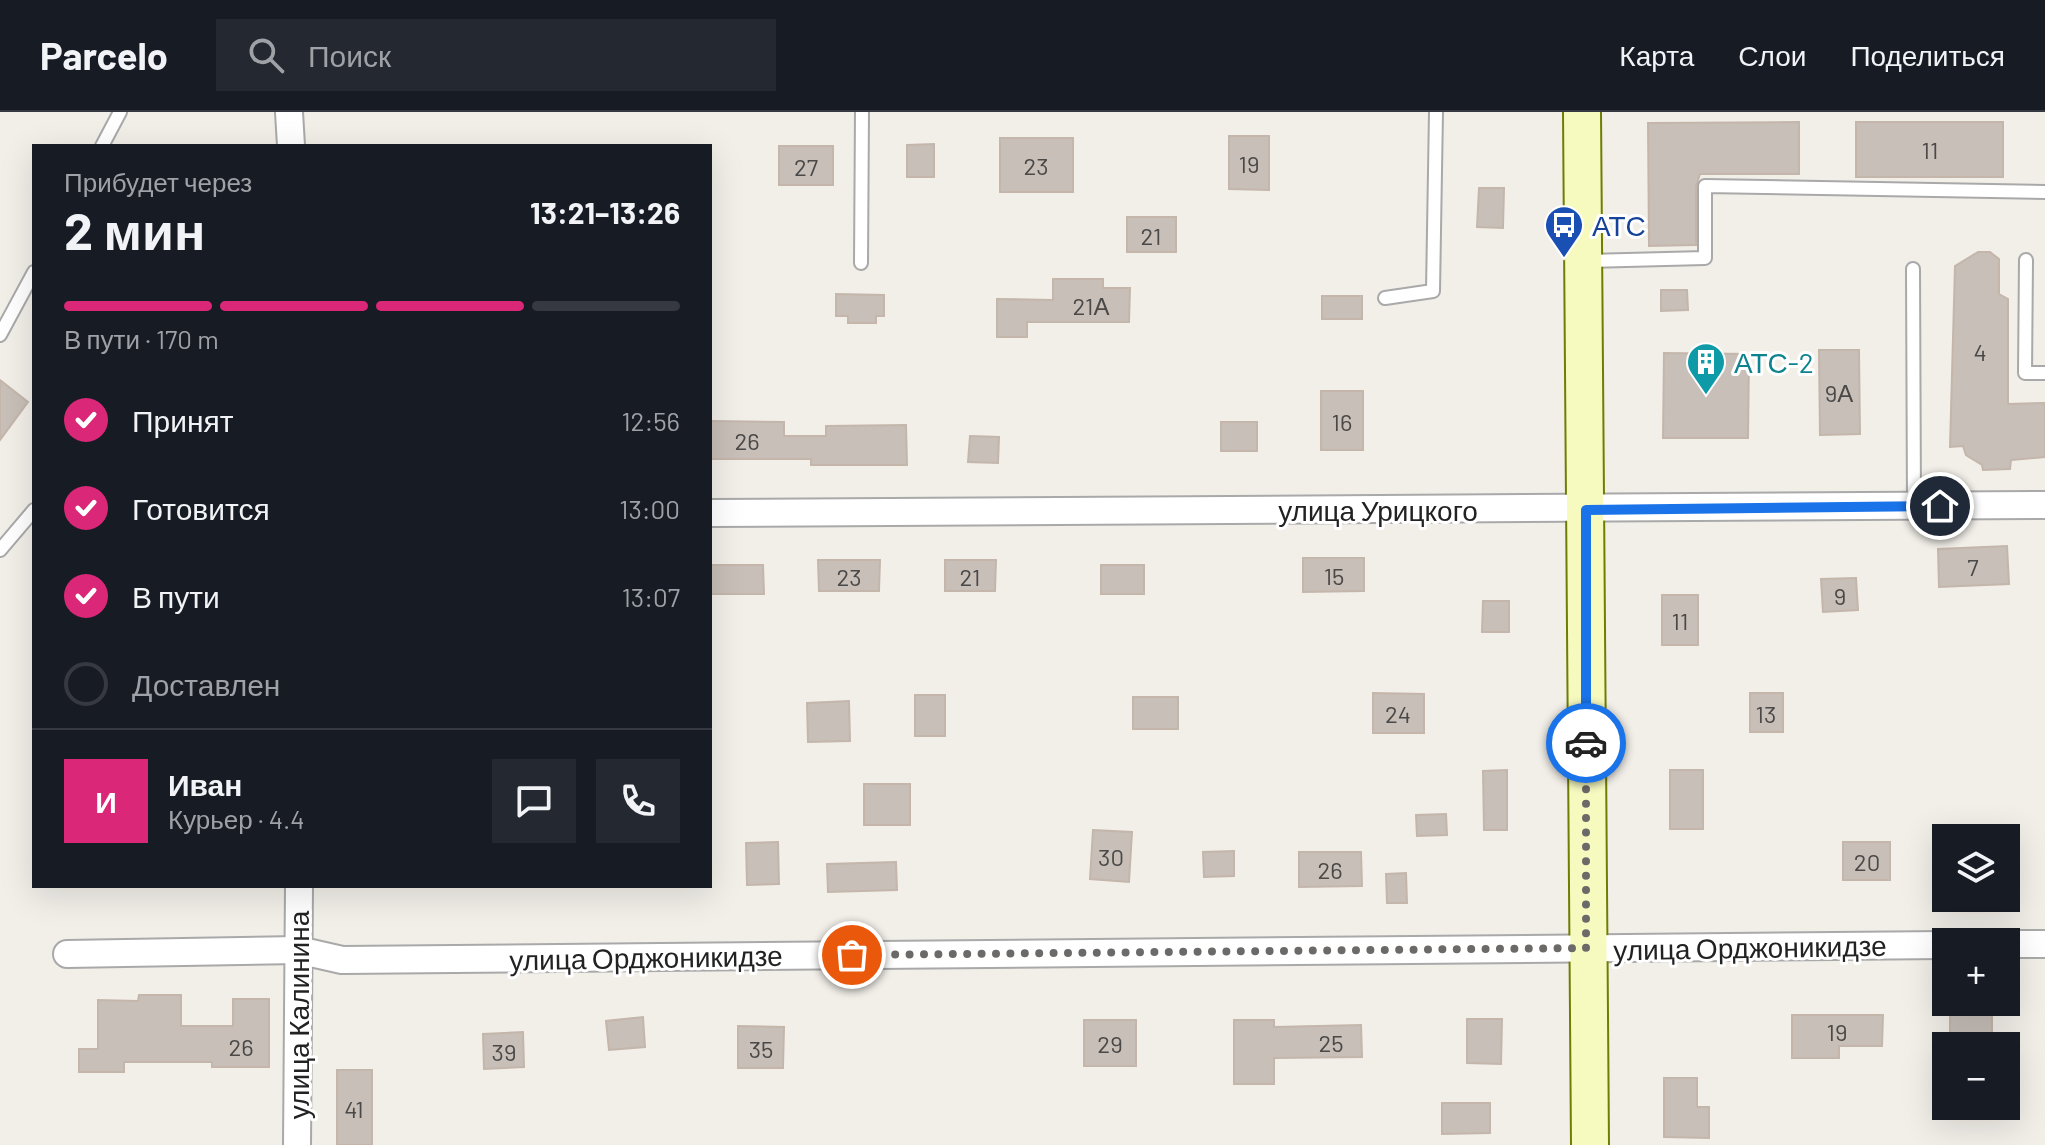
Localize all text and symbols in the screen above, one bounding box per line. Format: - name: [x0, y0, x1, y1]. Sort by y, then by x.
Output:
- search box: [216, 19, 776, 91]
- text: Parcelo: [40, 32, 168, 78]
- icon: search: [244, 33, 288, 77]
- text: Поиск: [308, 37, 391, 73]
- text: Карта: [1619, 38, 1694, 72]
- text: Слои: [1738, 38, 1806, 72]
- text: Поделиться: [1850, 38, 2005, 72]
- house number: 11: [1922, 135, 1938, 164]
- house number: 19: [1239, 149, 1259, 178]
- house number: 23: [1023, 151, 1049, 180]
- house number: 27: [794, 152, 818, 181]
- text: Прибудет через: [64, 166, 252, 197]
- text: 13:21–13:26: [530, 194, 680, 230]
- text: 2 мин: [64, 198, 205, 260]
- bus stop icon: АТС: [1543, 204, 1585, 259]
- place label: АТС: [1592, 208, 1646, 242]
- house number: 21: [1141, 221, 1161, 250]
- house number: 21А: [1073, 291, 1109, 320]
- text: В пути · 170 m: [64, 323, 219, 354]
- house number: 4: [1973, 337, 1987, 366]
- building icon: АТС-2: [1685, 341, 1727, 396]
- place label: АТС-2: [1734, 345, 1814, 379]
- house number: 9А: [1825, 378, 1853, 407]
- icon: check: [64, 398, 108, 442]
- text: Принят: [132, 402, 234, 438]
- text: 12:56: [621, 405, 680, 436]
- house number: 16: [1332, 407, 1352, 436]
- house number: 26: [734, 426, 760, 455]
- pin: [1906, 472, 1974, 540]
- icon: home: [1918, 484, 1962, 528]
- icon: check: [64, 486, 108, 530]
- text: Готовится: [132, 490, 270, 526]
- text: 13:00: [619, 493, 680, 524]
- street label: улица Урицкого: [1278, 493, 1478, 527]
- house number: 7: [1967, 552, 1979, 581]
- house number: 15: [1324, 561, 1344, 590]
- house number: 23: [836, 562, 862, 591]
- house number: 21: [960, 562, 980, 591]
- icon: check: [64, 574, 108, 618]
- text: В пути: [132, 578, 220, 614]
- text: 13:07: [622, 581, 680, 612]
- house number: 9: [1834, 581, 1846, 610]
- house number: 11: [1672, 606, 1688, 635]
- text: Доставлен: [132, 666, 280, 702]
- house number: 24: [1385, 699, 1411, 728]
- house number: 13: [1756, 699, 1776, 728]
- courier: [1546, 703, 1626, 783]
- icon: car: [1564, 721, 1608, 765]
- button: chat: [492, 759, 576, 843]
- button: phone: [596, 759, 680, 843]
- text: Иван: [168, 766, 242, 802]
- text: И: [95, 783, 117, 819]
- text: Курьер · 4.4: [168, 803, 305, 834]
- map controls: [1932, 824, 2020, 1120]
- button: layers: [1932, 824, 2020, 912]
- house number: 30: [1098, 842, 1124, 871]
- house number: 20: [1854, 847, 1880, 876]
- house number: 26: [1317, 855, 1343, 884]
- street label: улица Калинина: [281, 910, 315, 1119]
- pin: [818, 921, 886, 989]
- street label: улица Орджоникидзе: [1613, 928, 1887, 966]
- button: +: [1932, 928, 2020, 1016]
- icon: bag: [830, 933, 874, 977]
- street label: улица Орджоникидзе: [509, 938, 783, 976]
- house number: 19: [1827, 1017, 1847, 1046]
- house number: 25: [1318, 1028, 1344, 1057]
- house number: 29: [1097, 1029, 1123, 1058]
- house number: 26: [228, 1032, 254, 1061]
- button: −: [1932, 1032, 2020, 1120]
- house number: 35: [749, 1034, 773, 1063]
- house number: 39: [492, 1037, 516, 1066]
- house number: 41: [344, 1094, 364, 1123]

